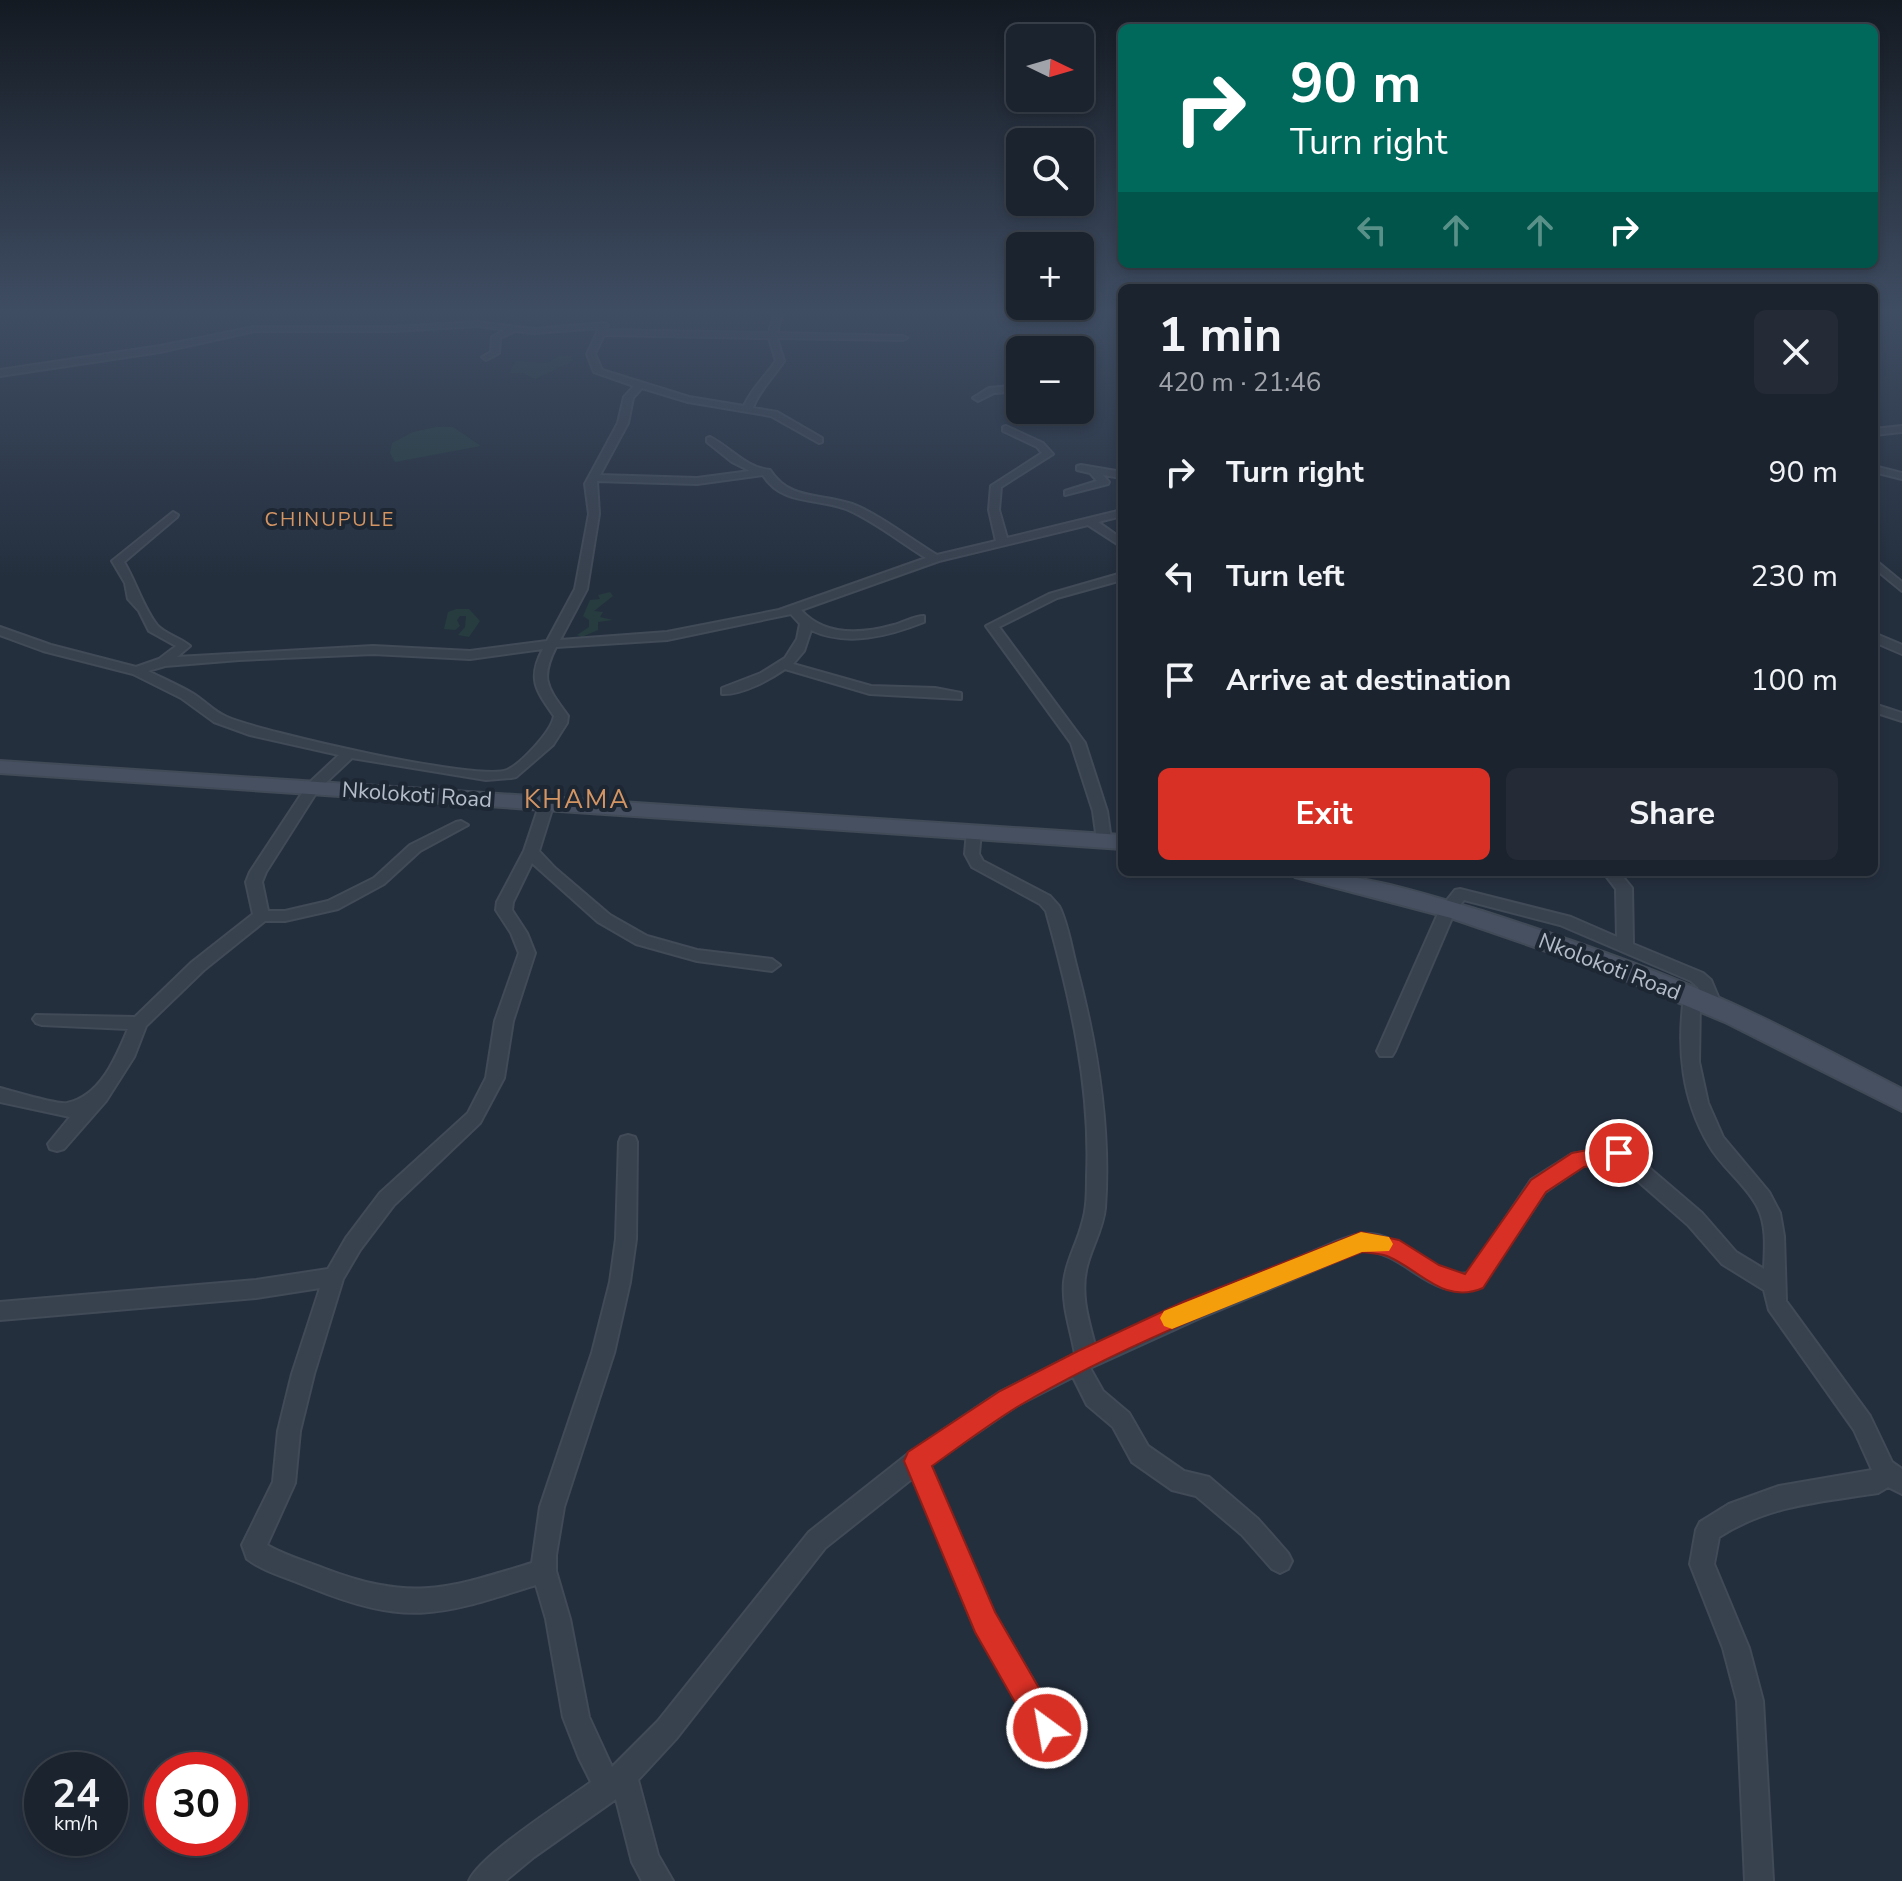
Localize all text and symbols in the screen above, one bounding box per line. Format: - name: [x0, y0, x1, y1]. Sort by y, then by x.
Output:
- north arrow: [1006, 24, 1094, 112]
- map controls: [1006, 24, 1094, 424]
- text: 90 m: [1290, 45, 1421, 122]
- icon: right: [1158, 56, 1262, 160]
- text: Turn right: [1290, 118, 1447, 167]
- button: search: [1006, 128, 1094, 216]
- icon: left: [1350, 208, 1394, 252]
- icon: ahead: [1434, 208, 1478, 252]
- icon: ahead: [1518, 208, 1562, 252]
- icon: right: [1602, 208, 1646, 252]
- button: +: [1006, 232, 1094, 320]
- text: 1 min: [1158, 302, 1282, 368]
- button: close: [1754, 310, 1838, 394]
- button: −: [1006, 336, 1094, 424]
- text: 420 m · 21:46: [1158, 365, 1321, 400]
- icon: right: [1158, 450, 1202, 494]
- text: Turn right: [1226, 452, 1364, 493]
- text: 90 m: [1769, 452, 1838, 493]
- district label: CHINUPULE: [265, 506, 395, 533]
- icon: left: [1158, 554, 1202, 598]
- text: Turn left: [1226, 556, 1344, 597]
- text: 230 m: [1751, 556, 1838, 597]
- icon: arrive: [1158, 658, 1202, 702]
- text: Arrive at destination: [1226, 660, 1511, 701]
- text: 100 m: [1751, 660, 1838, 701]
- button: Exit: [1158, 768, 1490, 860]
- button: Share: [1506, 768, 1838, 860]
- street label: Nkolokoti Road: [341, 775, 493, 815]
- district label: KHAMA: [524, 782, 630, 817]
- street label: Nkolokoti Road: [1534, 926, 1685, 1008]
- pin: [1585, 1119, 1653, 1187]
- icon: arrive: [1597, 1131, 1641, 1175]
- position arrow: [1005, 1686, 1089, 1770]
- speed limit sign: 30: [144, 1752, 248, 1856]
- text: 24: [52, 1767, 100, 1821]
- text: km/h: [54, 1810, 98, 1837]

